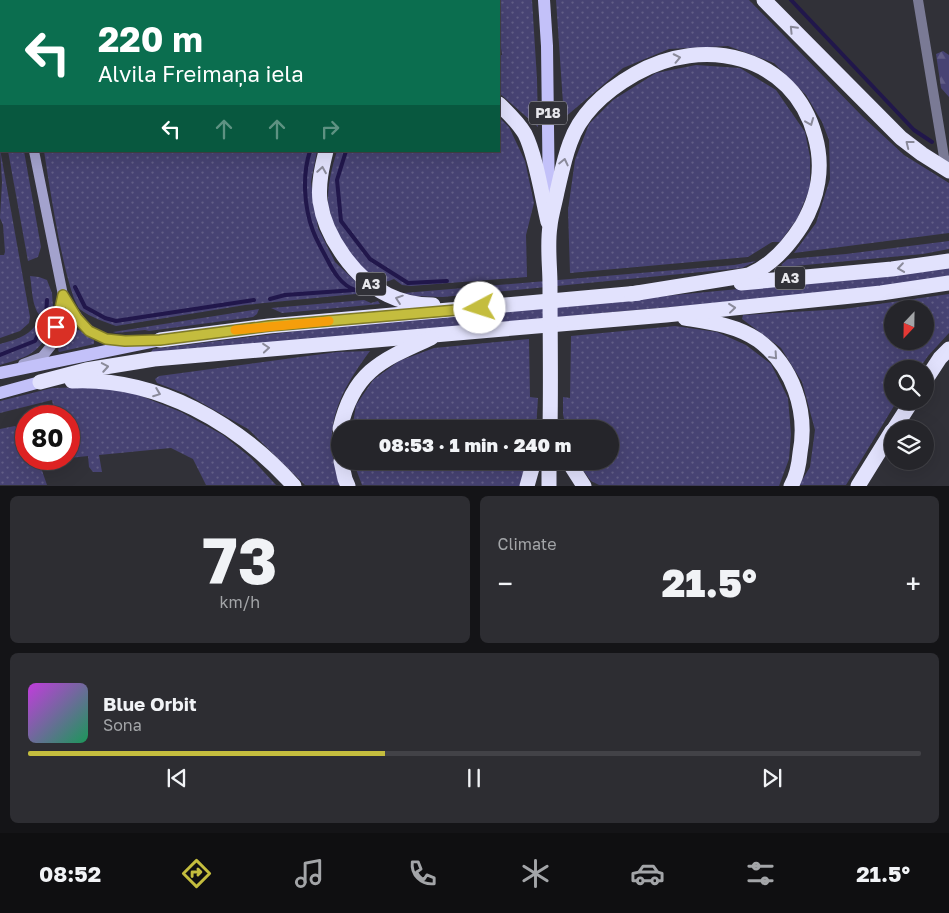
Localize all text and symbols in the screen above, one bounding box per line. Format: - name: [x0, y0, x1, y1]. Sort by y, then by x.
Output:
- text: 220 m: [98, 18, 203, 60]
- icon: left: [15, 20, 80, 85]
- one-way arrow: [790, 26, 799, 35]
- one-way arrow: [672, 53, 681, 63]
- text: Alvila Freimaņa iela: [98, 60, 304, 87]
- road number: P18: [529, 102, 567, 125]
- icon: left: [157, 115, 185, 143]
- icon: ahead: [210, 115, 238, 143]
- icon: ahead: [263, 115, 291, 143]
- icon: right: [316, 115, 344, 143]
- one-way arrow: [804, 117, 815, 126]
- one-way arrow: [905, 140, 914, 149]
- one-way arrow: [558, 158, 569, 167]
- one-way arrow: [316, 166, 326, 175]
- one-way arrow: [896, 262, 905, 272]
- road number: A3: [775, 266, 805, 290]
- road number: A3: [356, 272, 386, 296]
- position arrow: [453, 281, 505, 333]
- one-way arrow: [395, 295, 404, 305]
- north arrow: [884, 300, 934, 350]
- map controls: [884, 300, 934, 470]
- one-way arrow: [728, 303, 736, 314]
- pin: [35, 306, 77, 348]
- icon: arrive: [42, 313, 70, 341]
- one-way arrow: [262, 343, 270, 354]
- one-way arrow: [768, 351, 777, 360]
- button: search: [884, 360, 934, 410]
- one-way arrow: [100, 363, 109, 373]
- one-way arrow: [152, 387, 161, 397]
- speed limit sign: 80: [15, 405, 80, 470]
- button: layers: [884, 420, 934, 470]
- text: 08:53 · 1 min · 240 m: [379, 433, 571, 456]
- text: 73: [202, 520, 277, 598]
- text: Climate: [498, 534, 557, 554]
- text: 21.5°: [662, 560, 757, 605]
- text: −: [498, 567, 513, 600]
- text: +: [906, 567, 921, 600]
- text: km/h: [219, 592, 260, 612]
- text: Blue Orbit: [103, 692, 197, 715]
- text: Sona: [103, 715, 142, 735]
- icon: previous: [163, 764, 191, 792]
- icon: pause: [460, 764, 488, 792]
- icon: next: [758, 764, 786, 792]
- icon: directions: [179, 856, 214, 891]
- icon: music: [292, 856, 327, 891]
- icon: phone: [405, 856, 440, 891]
- icon: climate: [518, 856, 553, 891]
- icon: car: [630, 856, 665, 891]
- icon: filters: [743, 856, 778, 891]
- text: 08:52: [39, 860, 101, 887]
- text: 21.5°: [856, 860, 910, 887]

